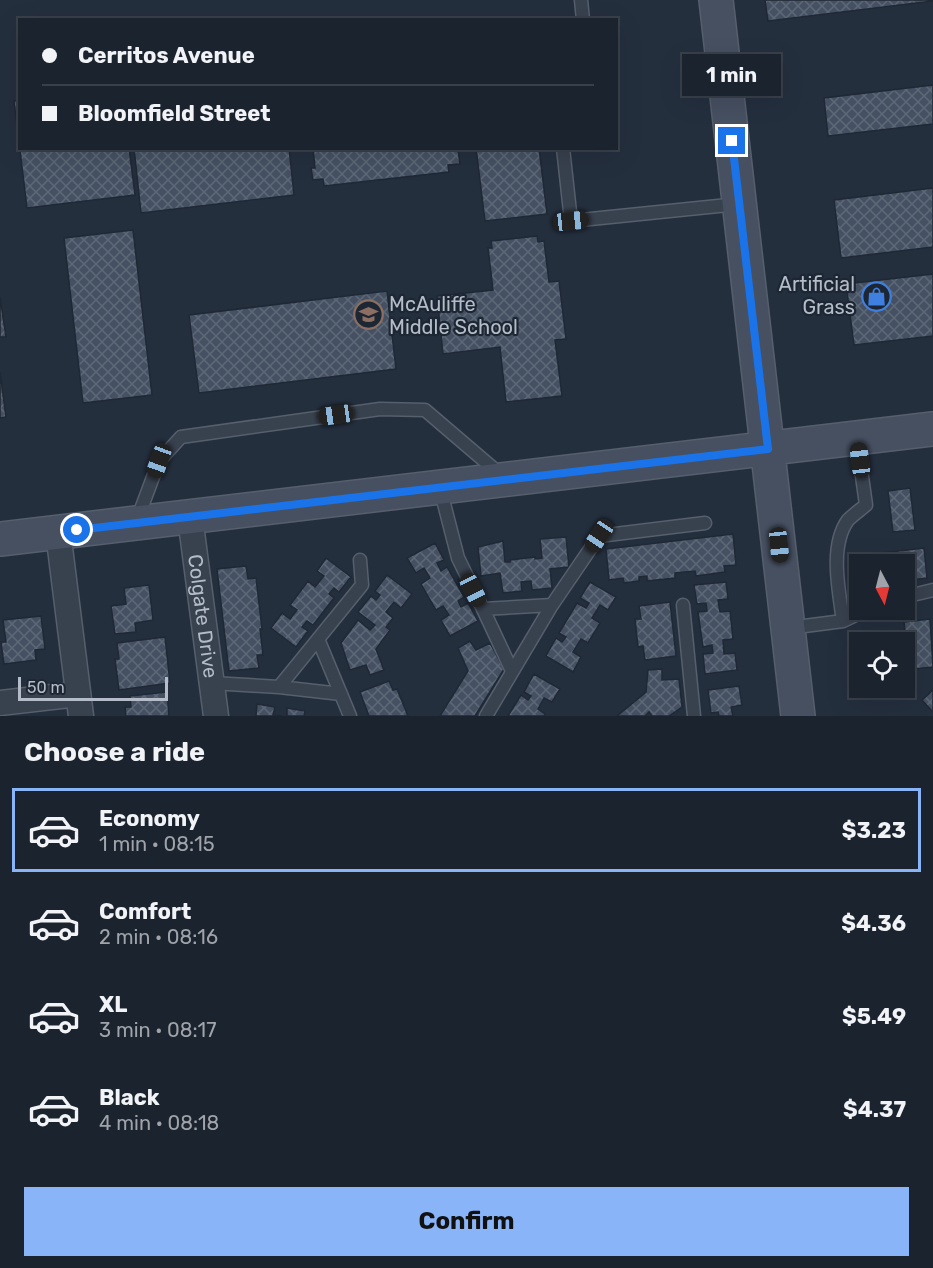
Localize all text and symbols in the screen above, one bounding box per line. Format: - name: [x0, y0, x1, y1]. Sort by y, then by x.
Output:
- text: Cerritos Avenue: [78, 42, 255, 69]
- callout: 1 min: [682, 54, 782, 96]
- text: 1 min: [706, 63, 757, 87]
- text: Bloomfield Street: [78, 100, 271, 127]
- route end: [718, 127, 745, 154]
- car: [552, 210, 590, 232]
- place label: Artificial Grass: [779, 272, 855, 319]
- shop icon: Artificial Grass: [860, 280, 892, 312]
- place label: McAuliffe Middle School: [389, 292, 518, 339]
- school or university icon: McAuliffe Middle School: [352, 299, 384, 331]
- car: [317, 404, 355, 426]
- car: [144, 441, 174, 481]
- car: [849, 441, 871, 479]
- route start: [63, 516, 90, 543]
- car: [581, 516, 617, 556]
- car: [768, 526, 790, 564]
- street label: Colgate Drive: [183, 553, 223, 680]
- north arrow: [849, 554, 915, 620]
- map controls: [849, 554, 915, 698]
- car: [457, 570, 489, 610]
- button: locate: [849, 632, 915, 698]
- scale bar: [18, 674, 168, 702]
- text: 50 m: [27, 678, 65, 697]
- text: Choose a ride: [24, 736, 205, 768]
- icon: car: [27, 803, 81, 857]
- text: Economy: [99, 805, 200, 832]
- text: $3.23: [842, 817, 906, 844]
- text: 1 min · 08:15: [99, 832, 215, 856]
- icon: car: [27, 896, 81, 950]
- text: Comfort: [99, 898, 191, 925]
- text: $4.36: [841, 910, 906, 937]
- text: 2 min · 08:16: [99, 925, 218, 949]
- icon: car: [27, 989, 81, 1043]
- text: XL: [99, 991, 127, 1018]
- text: $5.49: [842, 1003, 906, 1030]
- text: 3 min · 08:17: [99, 1018, 216, 1042]
- icon: car: [27, 1082, 81, 1136]
- text: Black: [99, 1084, 160, 1111]
- text: $4.37: [843, 1096, 906, 1123]
- text: 4 min · 08:18: [99, 1111, 219, 1135]
- button: Confirm: [24, 1187, 909, 1256]

